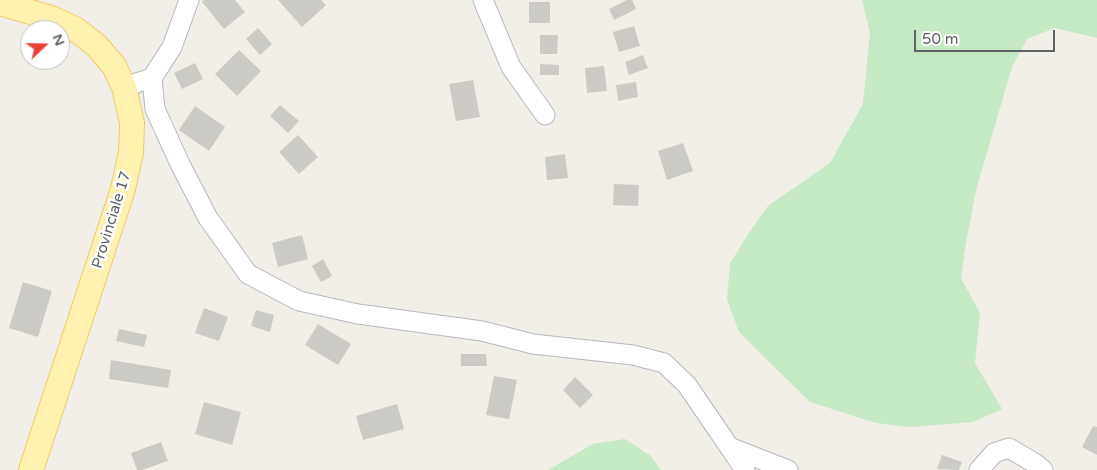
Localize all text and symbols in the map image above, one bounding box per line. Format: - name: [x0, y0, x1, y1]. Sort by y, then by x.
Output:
- north arrow: [20, 20, 70, 70]
- scale bar: [917, 20, 1058, 52]
- text: 50 m: [922, 30, 959, 48]
- text: N: [49, 32, 68, 48]
- street label: Provinciale 17: [89, 169, 135, 271]

